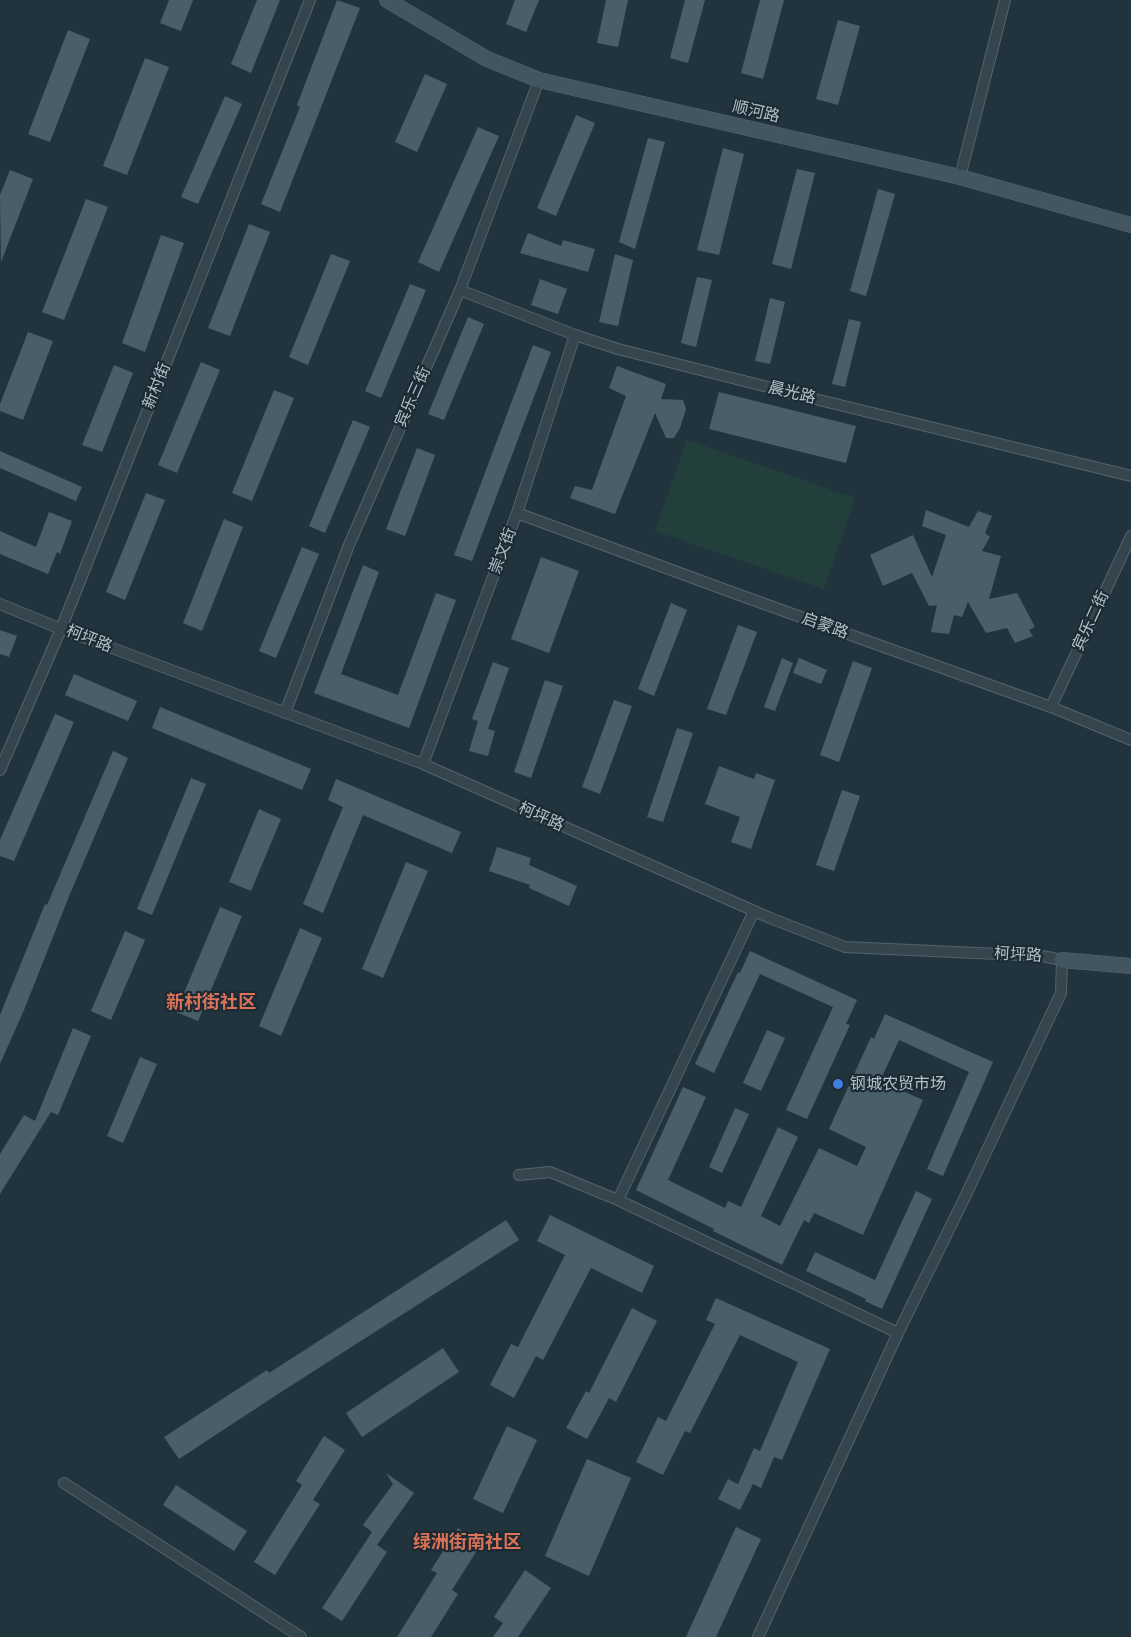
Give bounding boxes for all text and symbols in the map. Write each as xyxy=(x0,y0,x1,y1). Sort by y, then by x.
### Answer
street label: 顺河路 xyxy=(730,97,782,127)
street label: 新村街 xyxy=(139,360,175,412)
street label: 宾乐三街 xyxy=(391,364,435,430)
street label: 晨光路 xyxy=(766,378,818,408)
street label: 崇文街 xyxy=(485,525,521,577)
street label: 宾乐二街 xyxy=(1069,588,1113,654)
street label: 启蒙路 xyxy=(799,609,851,643)
street label: 柯坪路 xyxy=(63,621,115,657)
street label: 柯坪路 xyxy=(515,798,567,836)
street label: 柯坪路 xyxy=(994,944,1042,966)
district label: 新村街社区 xyxy=(166,992,256,1014)
place label: 钢城农贸市场 xyxy=(850,1074,946,1094)
marker: 钢城农贸市场 xyxy=(831,1077,845,1091)
district label: 绿洲街南社区 xyxy=(413,1532,521,1554)

